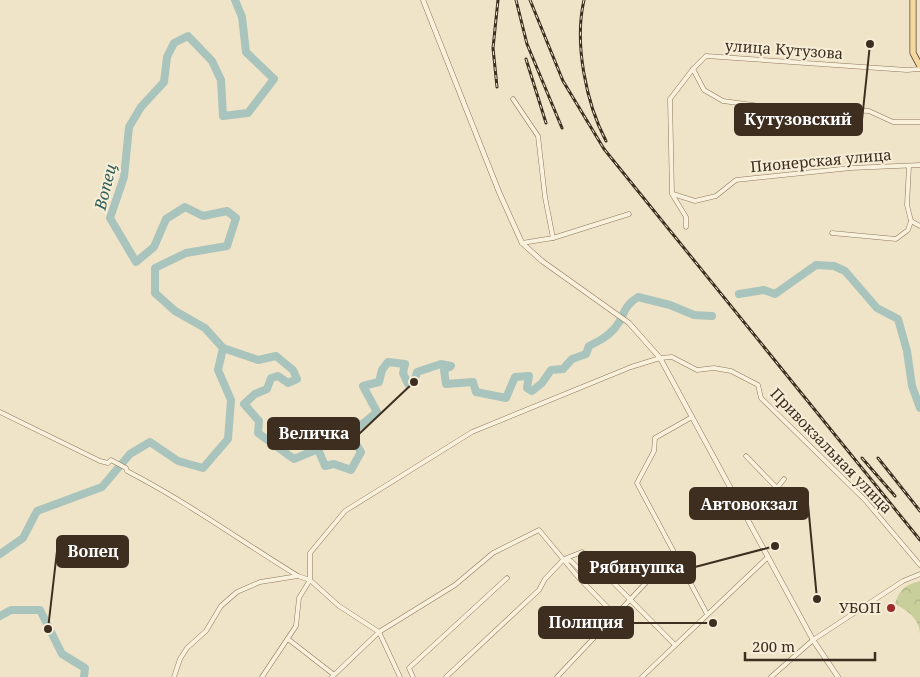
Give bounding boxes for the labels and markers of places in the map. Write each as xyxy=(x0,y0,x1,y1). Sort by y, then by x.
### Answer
callout: Кутузовский xyxy=(735,104,862,135)
callout: Величка xyxy=(268,418,359,449)
callout: Автовокзал xyxy=(690,488,808,519)
callout: Вопец xyxy=(57,536,128,567)
callout: Рябинушка xyxy=(579,552,695,583)
place label: УБОП xyxy=(839,597,881,617)
marker: УБОП xyxy=(885,602,897,614)
callout: Полиция xyxy=(539,607,633,638)

